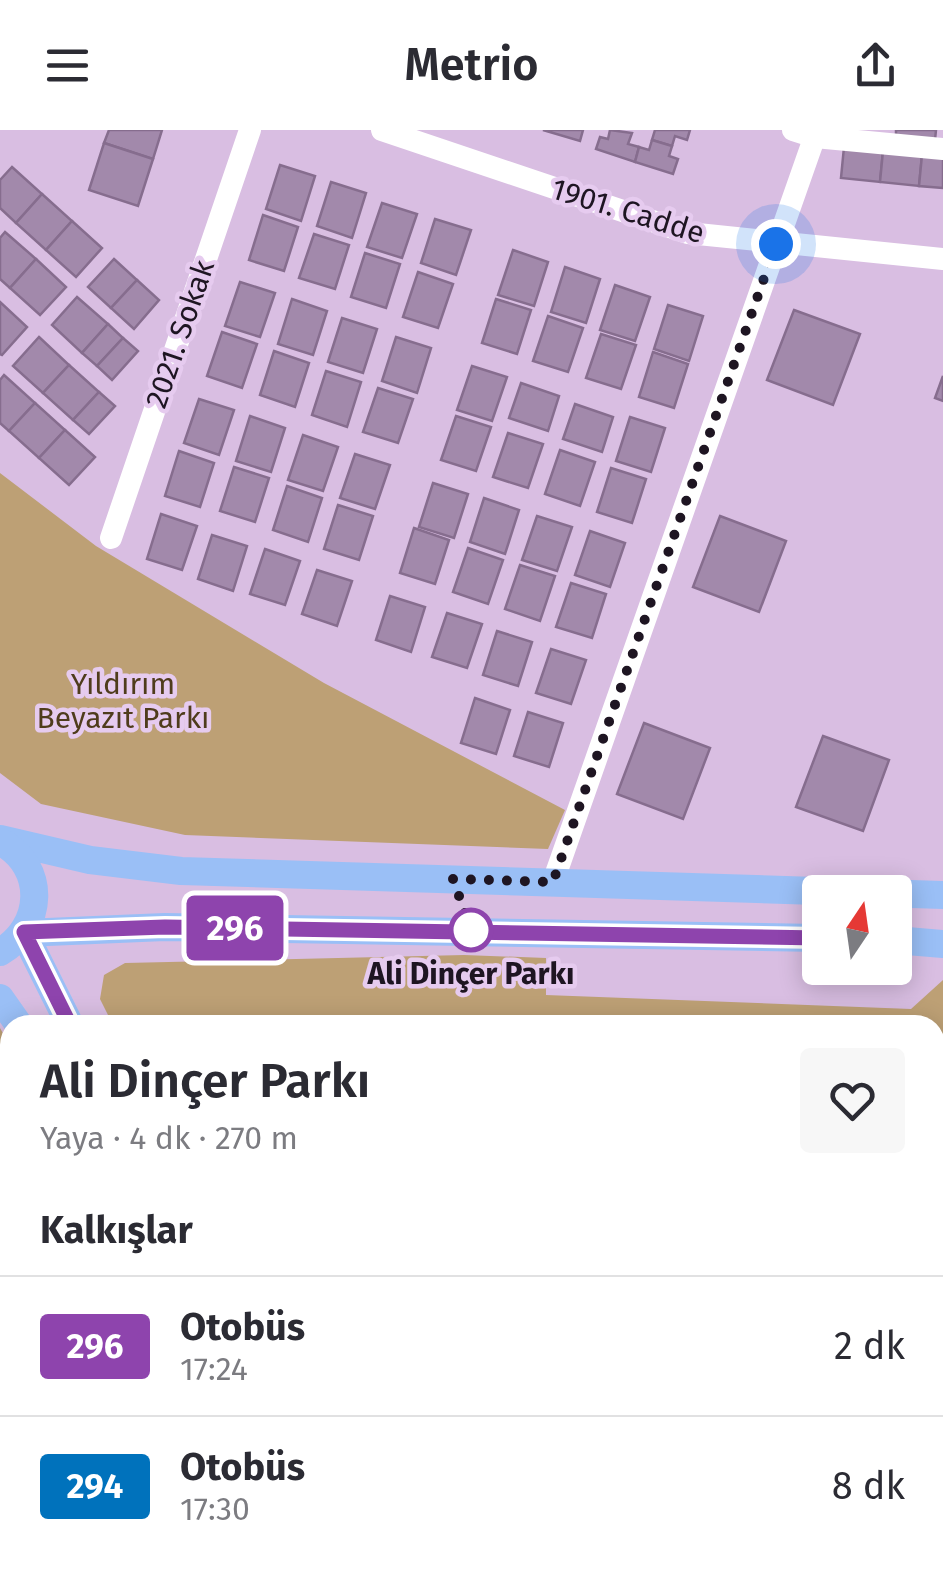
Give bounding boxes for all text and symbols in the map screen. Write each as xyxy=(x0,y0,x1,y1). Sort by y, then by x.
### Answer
icon: menu xyxy=(40,38,95,93)
text: Metrio xyxy=(404,38,539,92)
icon: share xyxy=(848,38,903,93)
street label: 1901. Cadde xyxy=(547,171,709,251)
your location xyxy=(751,219,801,269)
street label: 2021. Sokak xyxy=(138,255,222,413)
park label: Yıldırım Beyazıt Parkı xyxy=(37,666,209,736)
north arrow xyxy=(802,875,912,985)
map controls xyxy=(802,875,912,985)
line badge: 296 xyxy=(178,896,292,960)
text: 296 xyxy=(206,907,264,949)
marker: Ali Dinçer Parkı xyxy=(450,909,492,951)
place label: Ali Dinçer Parkı xyxy=(367,956,574,993)
button: heart xyxy=(800,1048,905,1153)
text: Ali Dinçer Parkı xyxy=(40,1052,370,1110)
text: Yaya · 4 dk · 270 m xyxy=(40,1119,298,1157)
text: Kalkışlar xyxy=(40,1207,193,1253)
text: Otobüs xyxy=(180,1304,305,1350)
text: 2 dk xyxy=(834,1323,905,1369)
text: 296 xyxy=(66,1325,124,1367)
text: 17:24 xyxy=(180,1350,248,1388)
text: Otobüs xyxy=(180,1444,305,1490)
text: 8 dk xyxy=(832,1463,905,1509)
text: 294 xyxy=(67,1465,123,1507)
text: 17:30 xyxy=(180,1490,250,1528)

